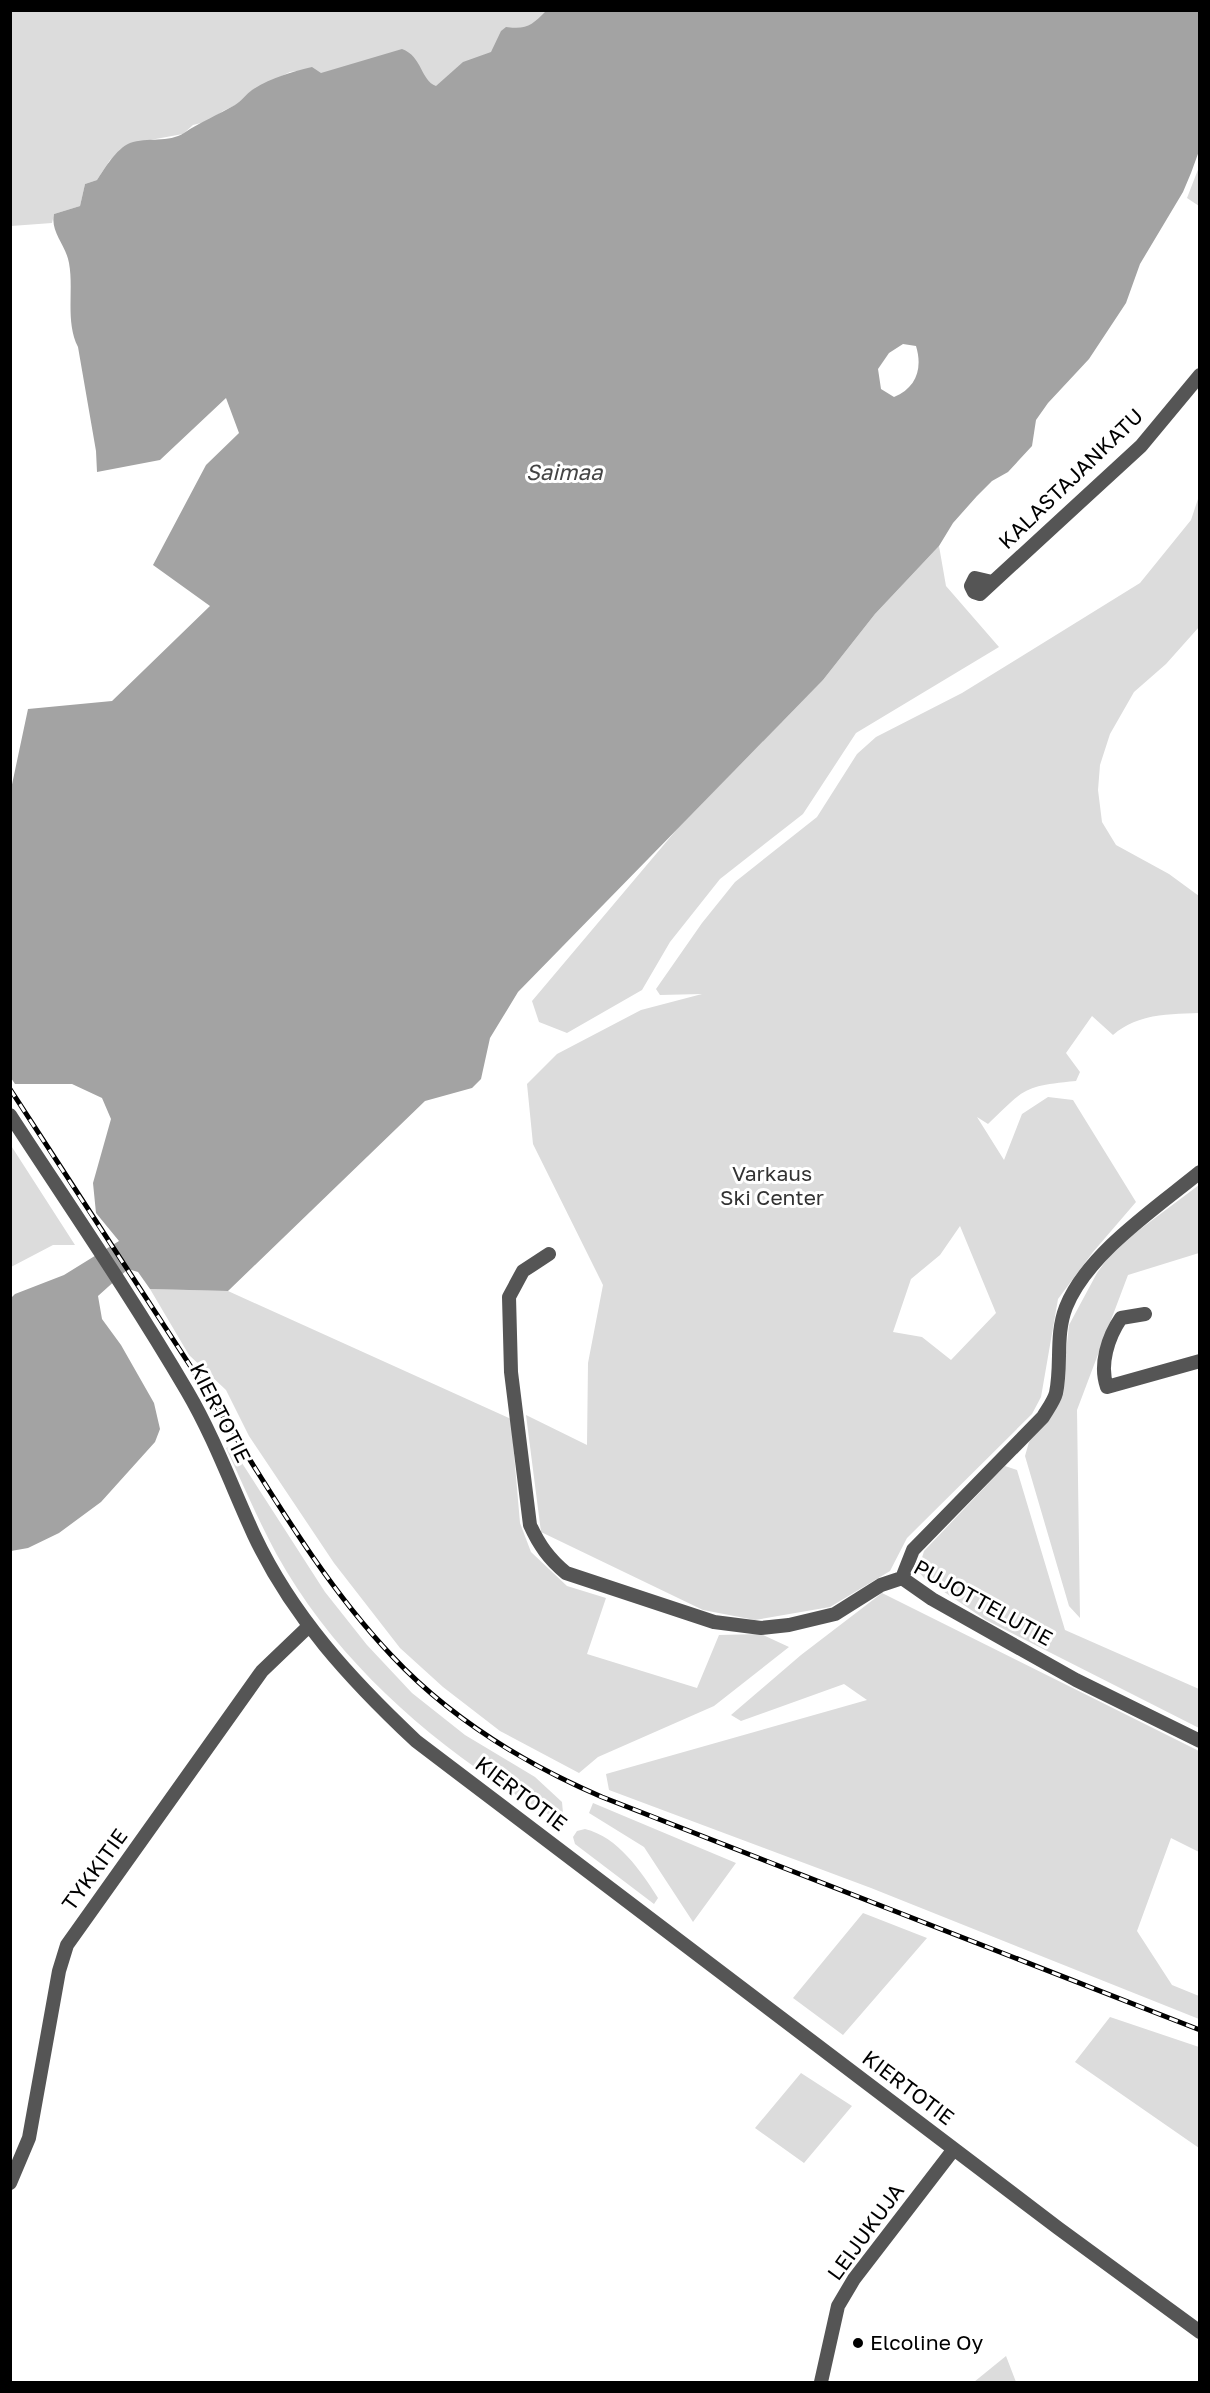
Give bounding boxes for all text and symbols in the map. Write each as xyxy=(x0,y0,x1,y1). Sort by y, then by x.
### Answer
street label: KALASTAJANKATU xyxy=(993,403,1148,554)
water label: Saimaa xyxy=(526,458,604,485)
park label: Varkaus Ski Center xyxy=(720,1160,824,1210)
street label: KIERTOTIE xyxy=(185,1358,257,1467)
street label: PUJOTTELUTIE xyxy=(910,1553,1057,1651)
street label: KIERTOTIE xyxy=(471,1750,573,1836)
street label: TYKKITIE xyxy=(56,1823,133,1916)
street label: KIERTOTIE xyxy=(858,2044,960,2130)
street label: LEIJUKUJA xyxy=(821,2178,909,2285)
place label: Elcoline Oy xyxy=(870,2329,984,2355)
marker: Elcoline Oy xyxy=(851,2336,865,2350)

